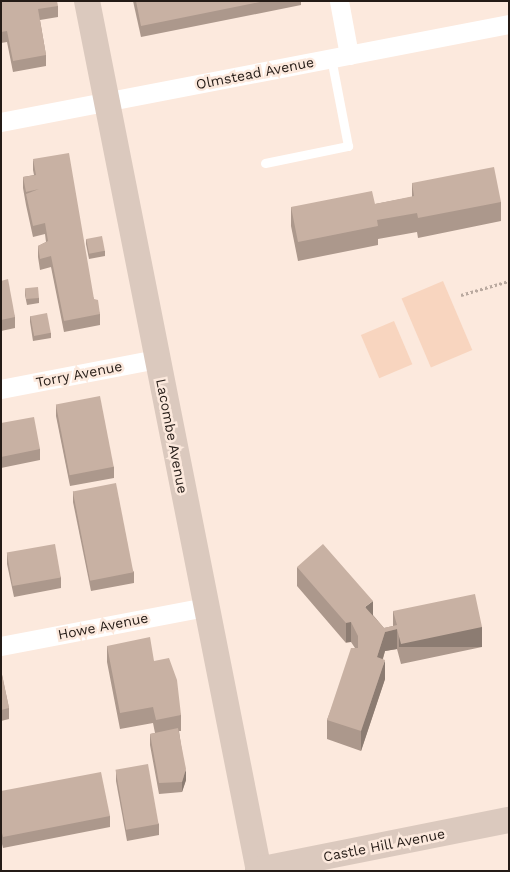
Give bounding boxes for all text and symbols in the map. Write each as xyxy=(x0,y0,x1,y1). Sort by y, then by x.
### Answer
street label: Olmstead Avenue xyxy=(194,53,316,93)
street label: Torry Avenue xyxy=(34,357,124,391)
street label: Lacombe Avenue xyxy=(153,377,191,495)
street label: Howe Avenue xyxy=(56,609,150,643)
street label: Castle Hill Avenue xyxy=(321,825,447,865)

